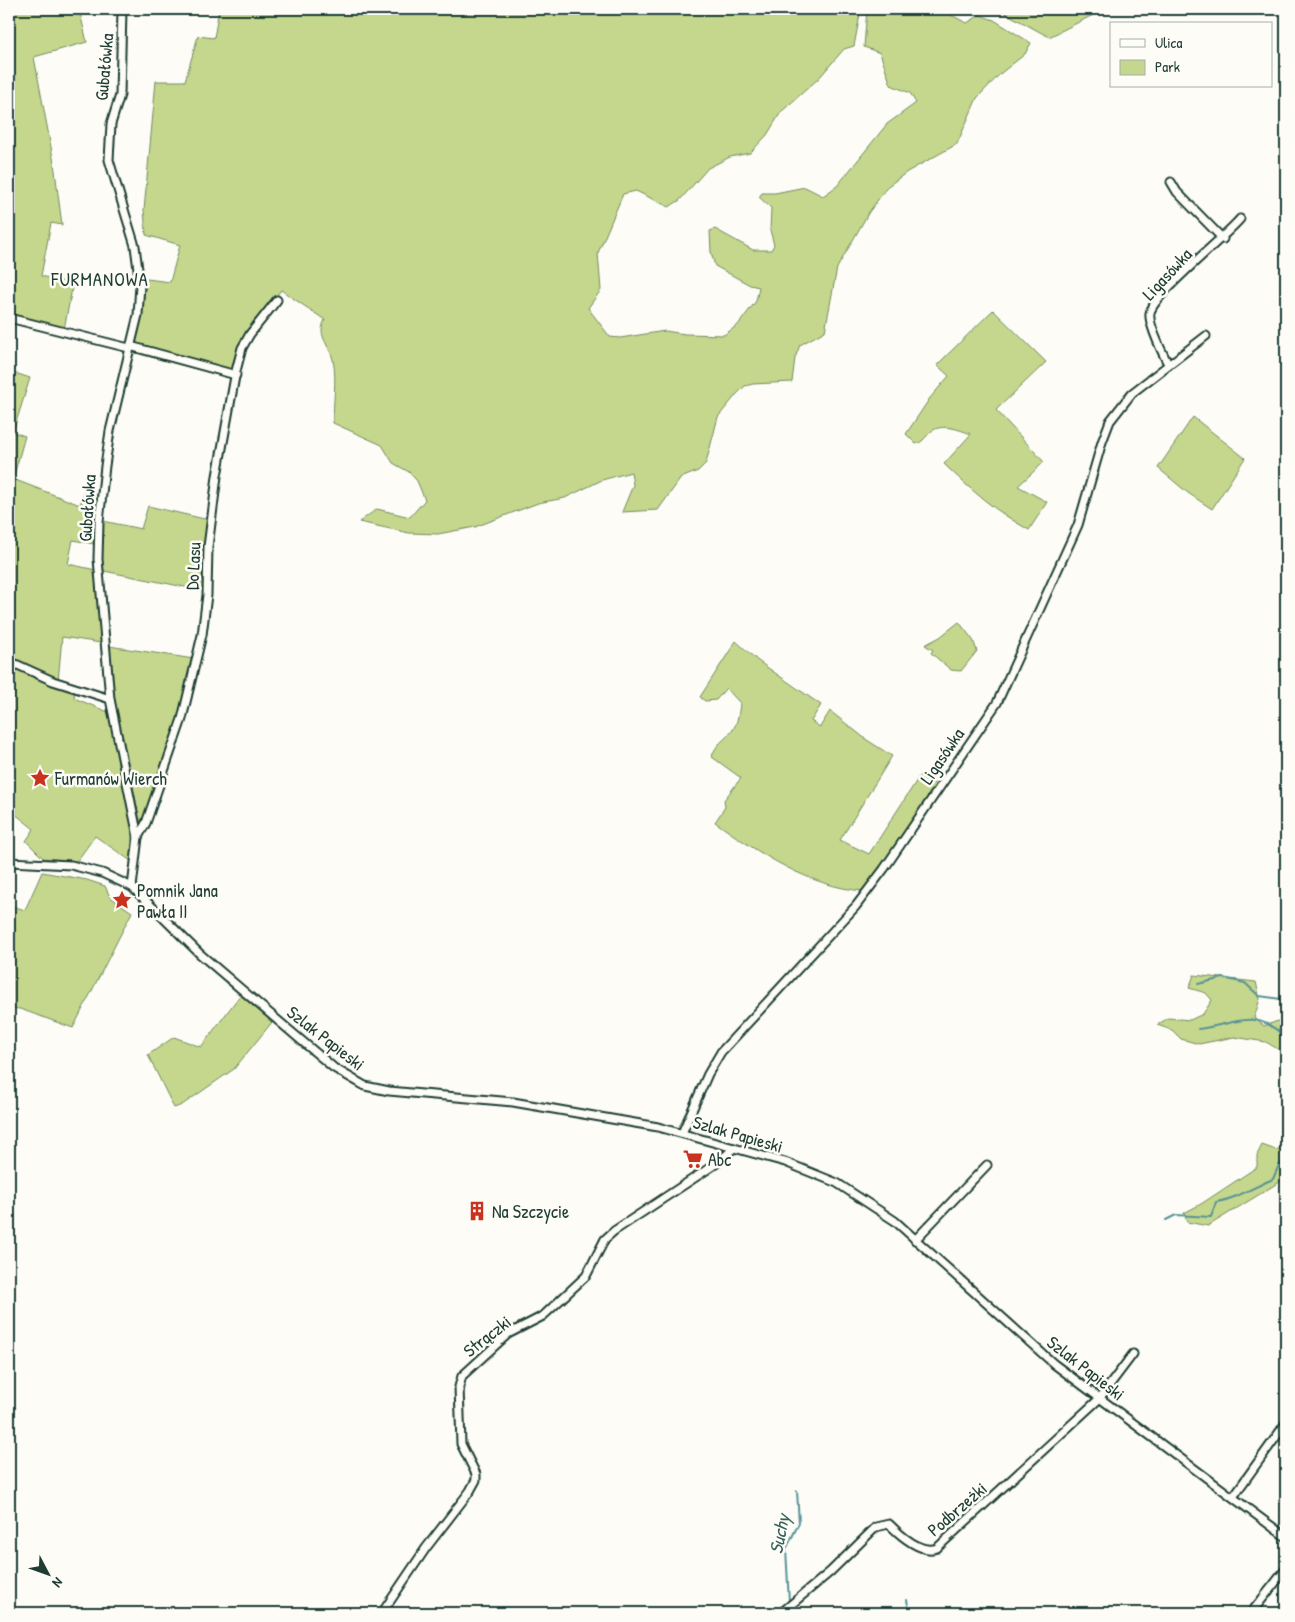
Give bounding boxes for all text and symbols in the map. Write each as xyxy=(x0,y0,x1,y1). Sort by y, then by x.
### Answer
legend xyxy=(1110,22,1272,88)
street label: Gubałówka xyxy=(89,32,119,102)
text: Ulica xyxy=(1155,32,1182,53)
text: Park xyxy=(1155,56,1180,77)
street label: Ligasówka xyxy=(1136,242,1198,306)
district label: FURMANOWA xyxy=(50,266,149,292)
street label: Gubałówka xyxy=(72,474,102,542)
street label: Do Lasu xyxy=(179,541,207,591)
street label: Ligasówka xyxy=(914,723,970,789)
place label: Furmanów Wierch xyxy=(54,766,167,791)
place icon: Furmanów Wierch xyxy=(29,767,51,789)
place label: Pomnik Jana Pawła II xyxy=(137,878,218,924)
place icon: Pomnik Jana Pawła II xyxy=(111,889,133,911)
street label: Szlak Papieski xyxy=(282,1000,370,1076)
street label: Szlak Papieski xyxy=(690,1109,786,1159)
place label: Abc xyxy=(708,1147,731,1172)
supermarket icon: Abc xyxy=(682,1148,704,1170)
place label: Na Szczycie xyxy=(492,1199,569,1224)
building icon: Na Szczycie xyxy=(466,1200,488,1222)
street label: Strączki xyxy=(458,1309,516,1363)
street label: Szlak Papieski xyxy=(1042,1330,1130,1406)
street label: Podbrzeżki xyxy=(922,1476,992,1542)
water label: Suchy xyxy=(762,1510,796,1556)
north arrow xyxy=(22,1550,72,1600)
text: N xyxy=(48,1574,68,1592)

